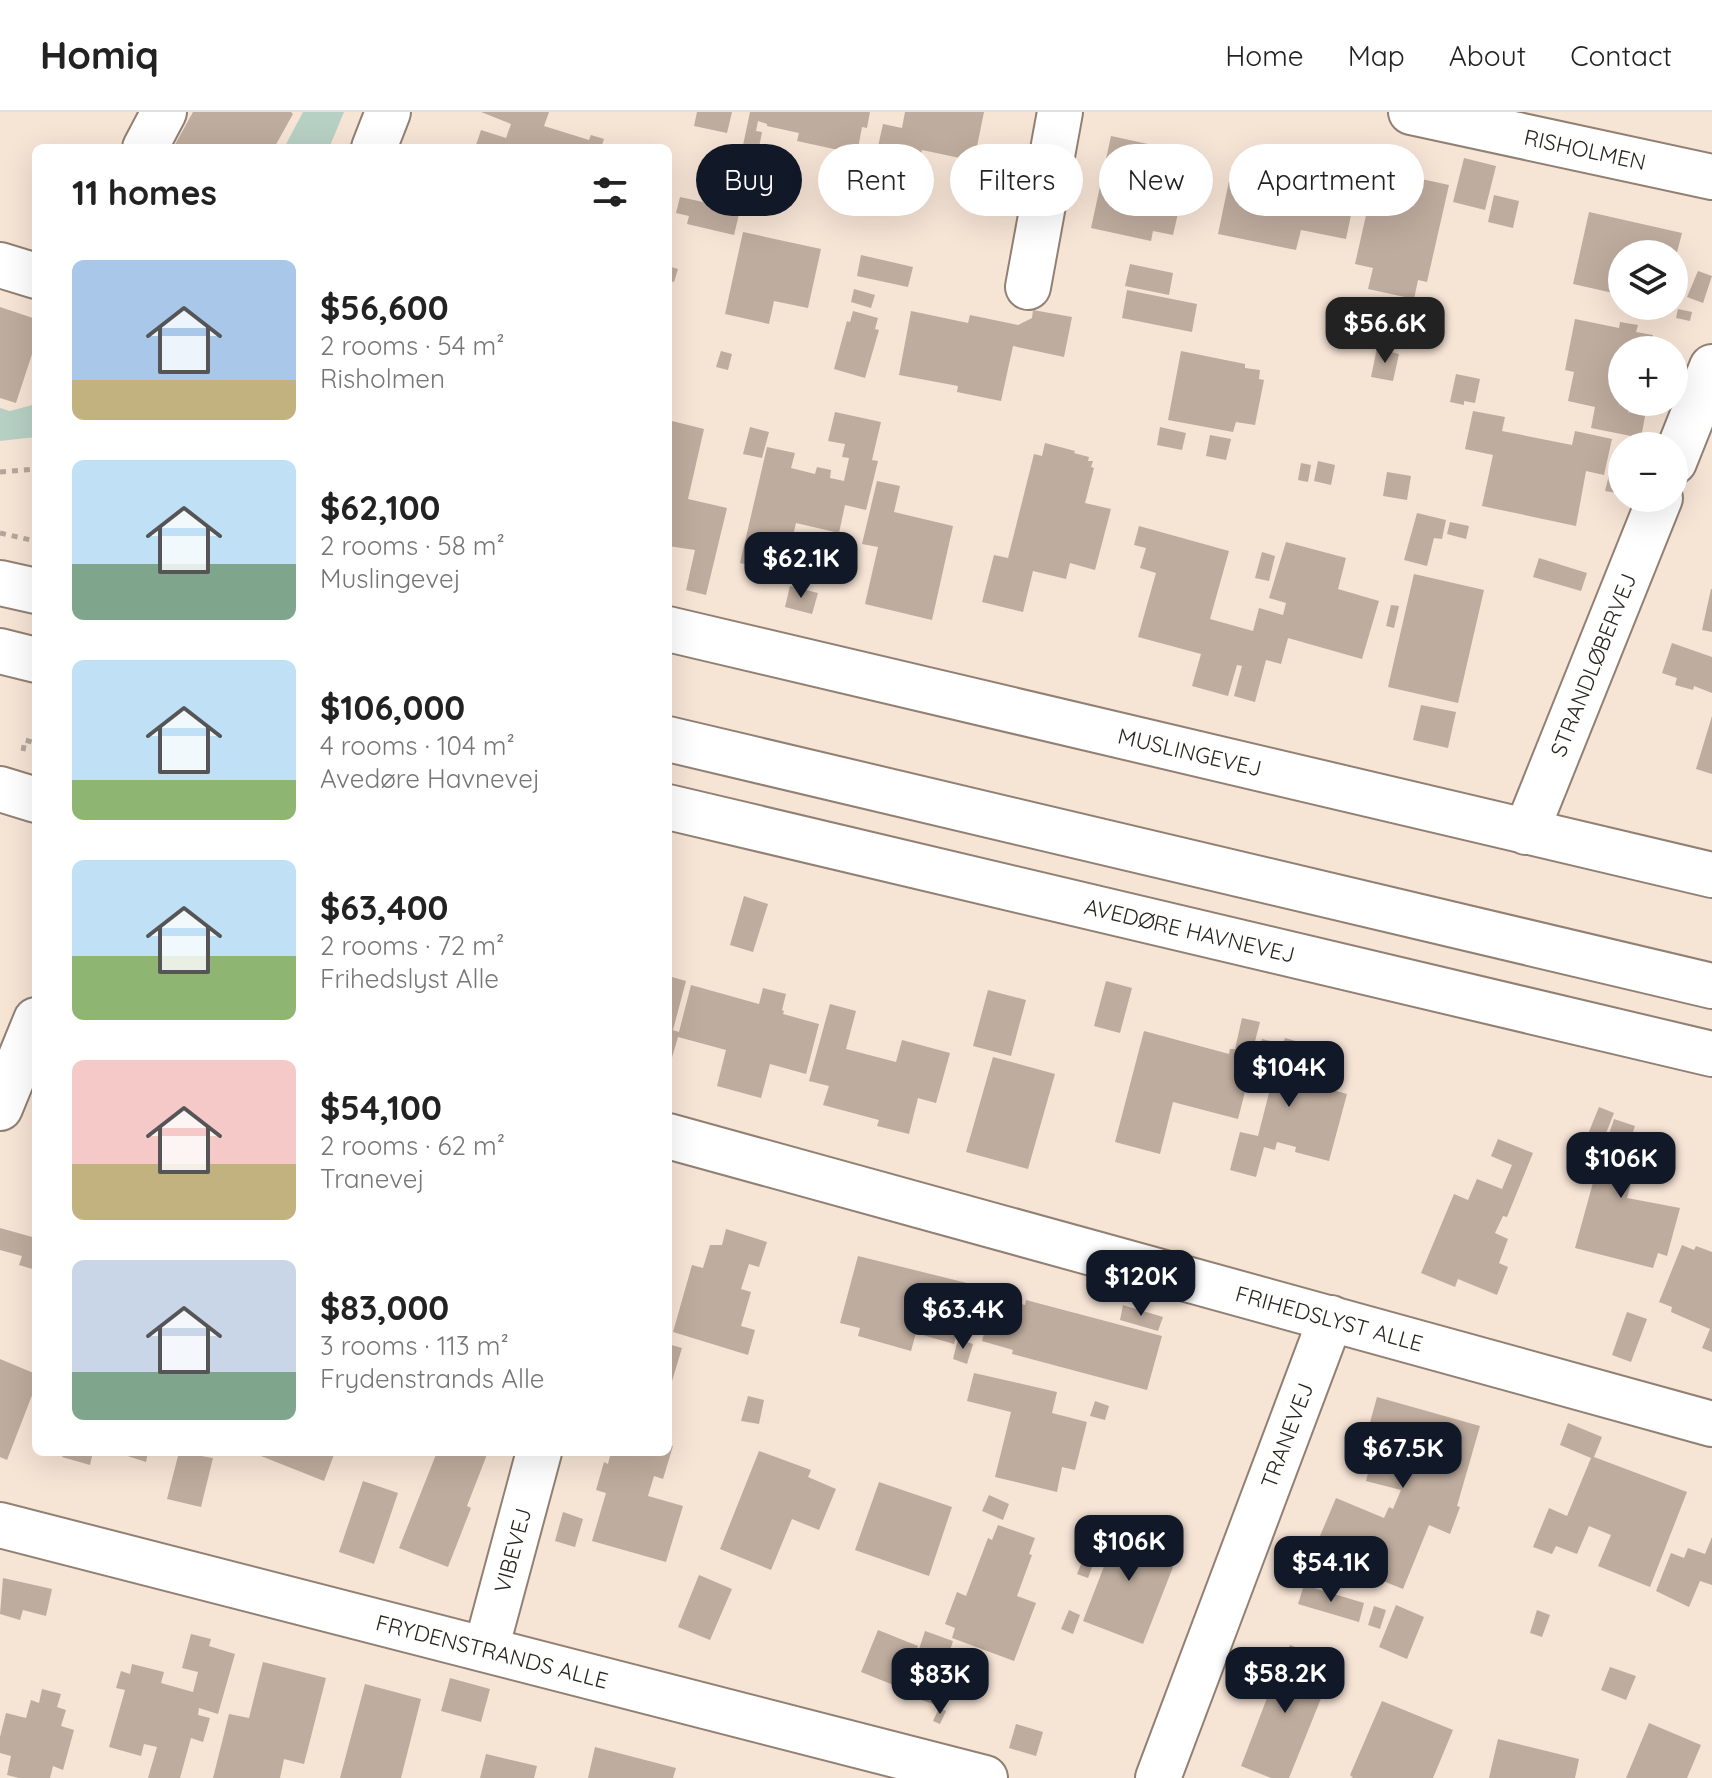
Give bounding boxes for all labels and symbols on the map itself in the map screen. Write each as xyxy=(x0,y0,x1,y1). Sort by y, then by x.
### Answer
street label: RISHOLMEN xyxy=(1522,123,1648,176)
pin: $56.6K xyxy=(1320,297,1450,365)
pin: $62.1K xyxy=(736,532,866,600)
street label: STRANDLØBERVEJ xyxy=(1544,569,1642,761)
street label: MUSLINGEVEJ xyxy=(1115,721,1264,782)
street label: AVEDØRE HAVNEVEJ xyxy=(1082,892,1298,969)
pin: $104K xyxy=(1233,1041,1345,1109)
pin: $106K xyxy=(1565,1132,1677,1200)
pin: $120K xyxy=(1085,1250,1197,1318)
street label: FRIHEDSLYST ALLE xyxy=(1232,1279,1426,1358)
pin: $63.4K xyxy=(898,1283,1028,1351)
street label: TRANEVEJ xyxy=(1254,1379,1319,1492)
pin: $67.5K xyxy=(1338,1422,1468,1490)
street label: VIBEVEJ xyxy=(488,1505,537,1596)
pin: $106K xyxy=(1073,1515,1185,1583)
pin: $54.1K xyxy=(1266,1536,1396,1604)
street label: FRYDENSTRANDS ALLE xyxy=(373,1608,611,1695)
pin: $58.2K xyxy=(1220,1647,1350,1715)
pin: $83K xyxy=(893,1648,987,1716)

